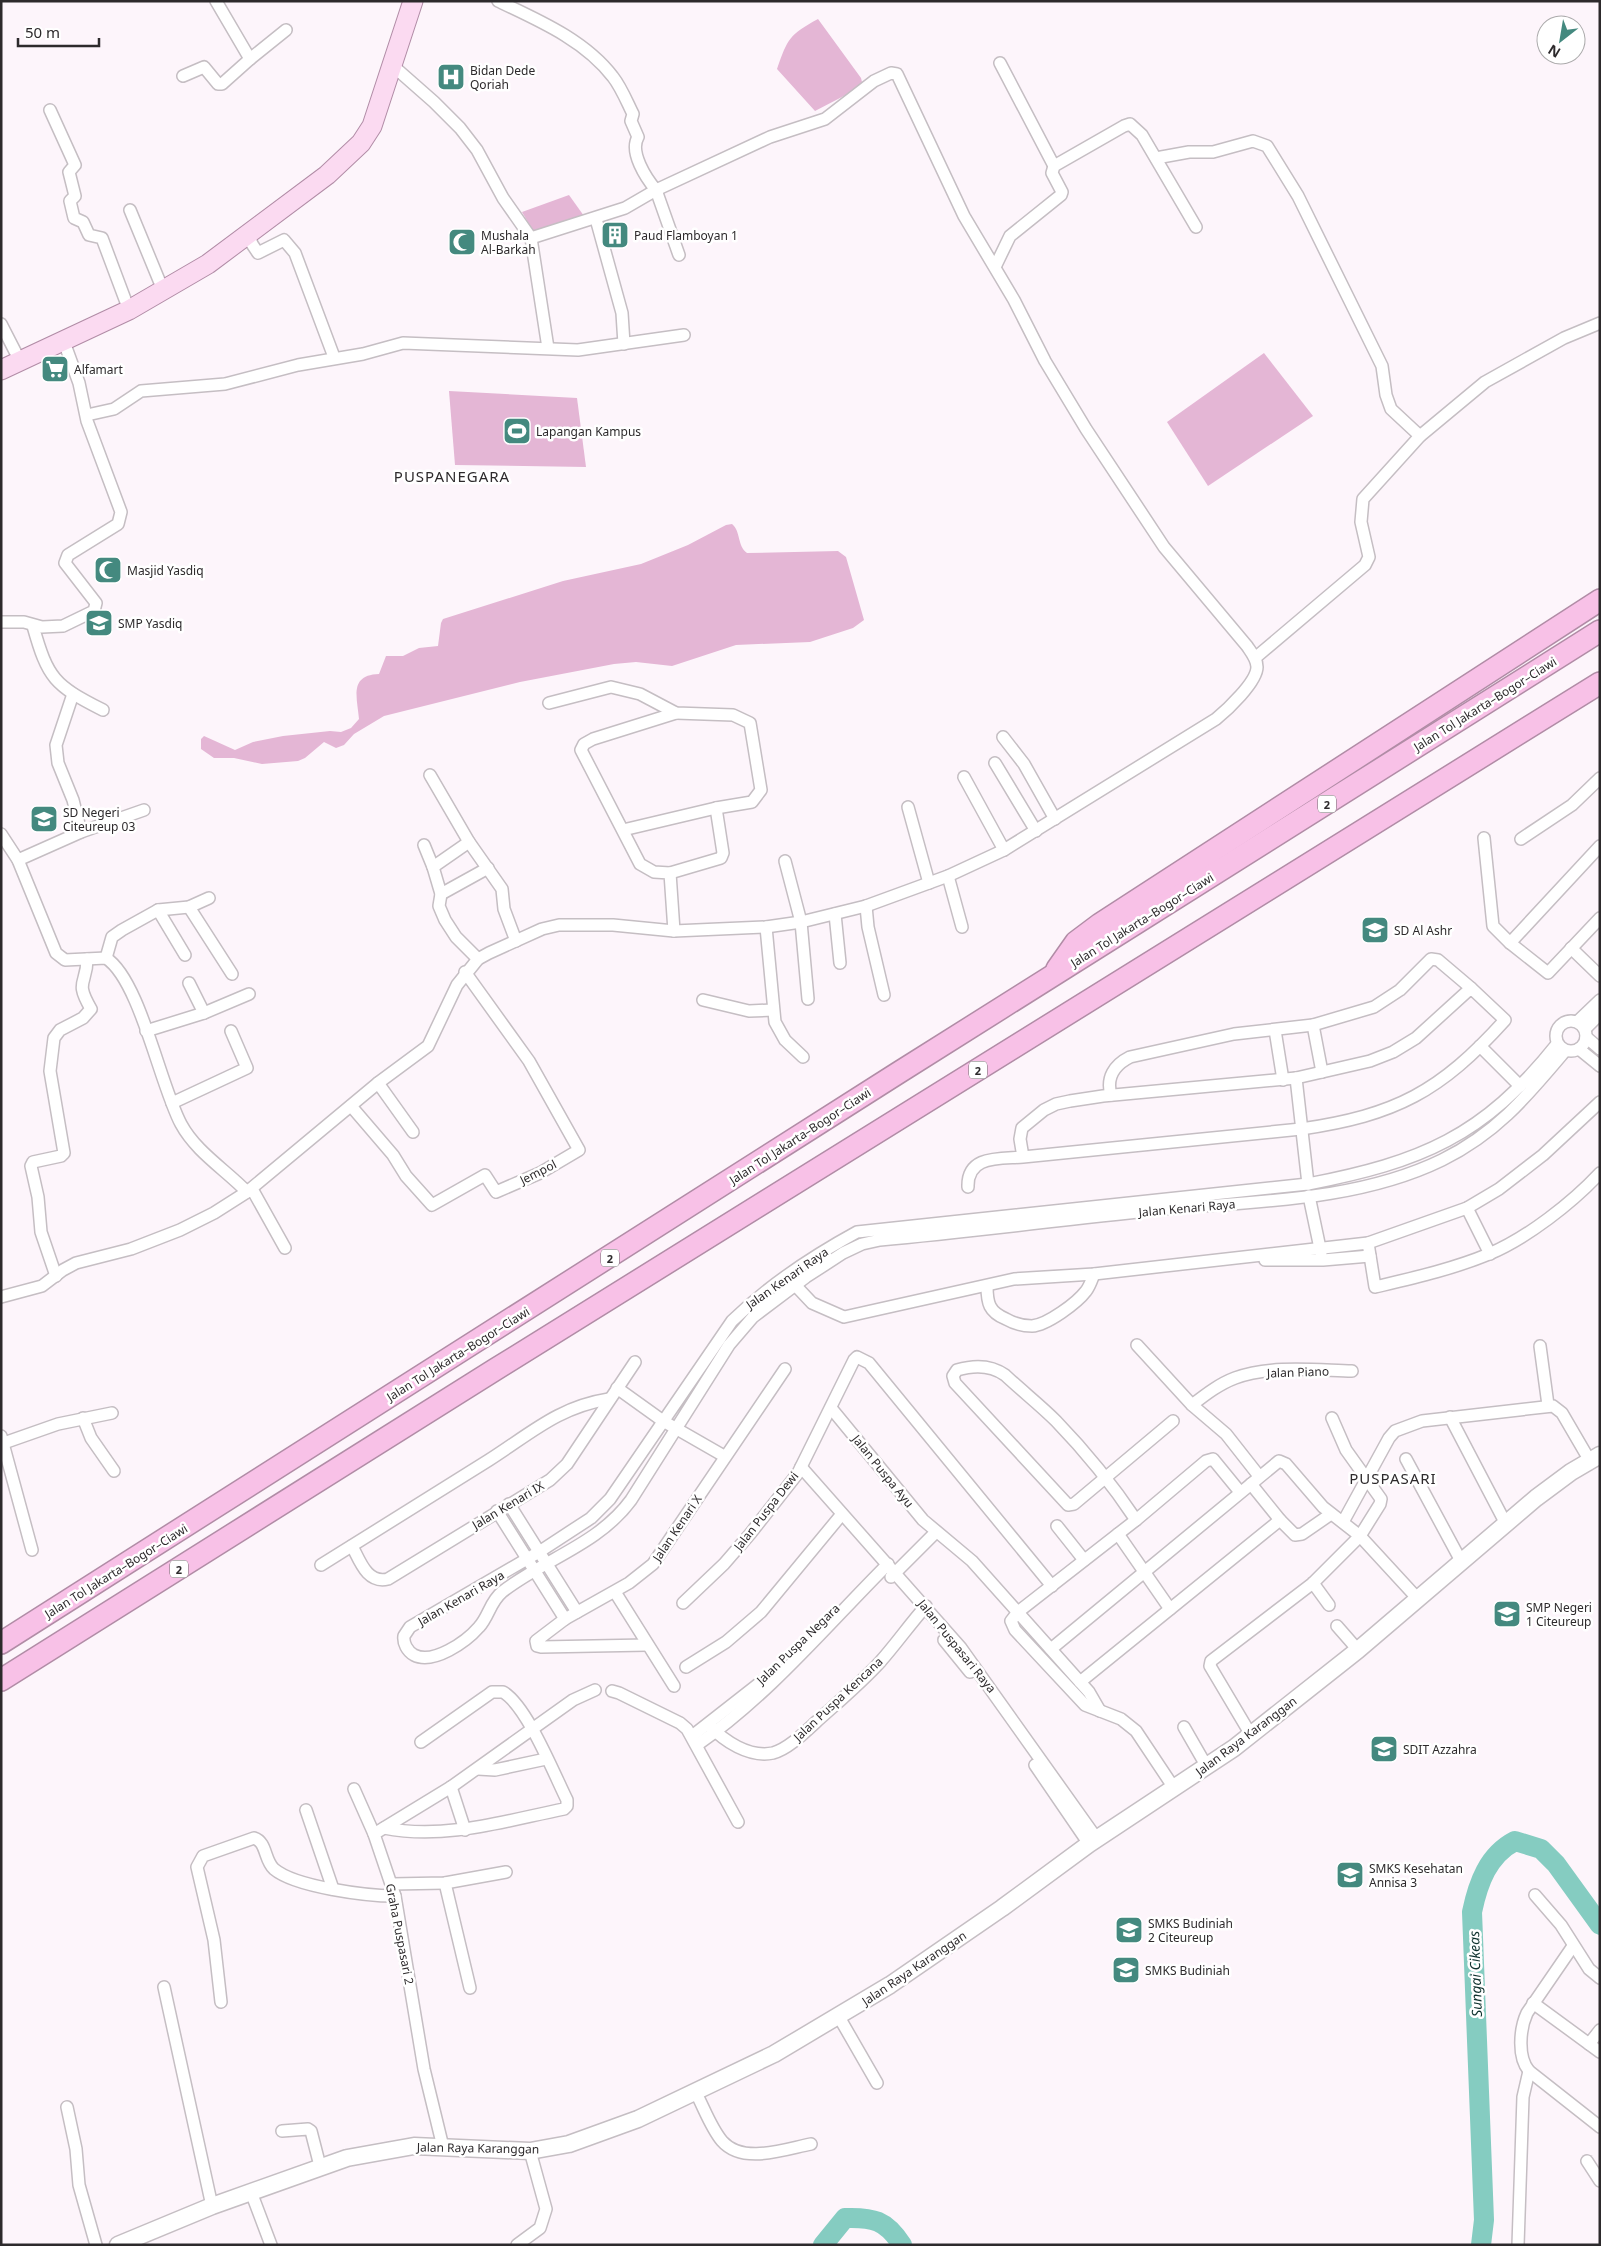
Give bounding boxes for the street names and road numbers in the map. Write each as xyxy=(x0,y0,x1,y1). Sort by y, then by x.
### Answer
street label: Jalan Tol Jakarta–Bogor–Ciawi xyxy=(1409,653,1560,756)
road number: 2 xyxy=(1318,796,1336,812)
street label: Jalan Tol Jakarta–Bogor–Ciawi xyxy=(1066,869,1217,972)
road number: 2 xyxy=(969,1062,987,1078)
street label: Jalan Tol Jakarta–Bogor–Ciawi xyxy=(725,1084,874,1189)
street label: Jempol xyxy=(516,1156,559,1189)
street label: Jalan Kenari Raya xyxy=(1137,1195,1236,1221)
street label: Jalan Kenari Raya xyxy=(742,1243,832,1313)
road number: 2 xyxy=(601,1250,619,1266)
street label: Jalan Tol Jakarta–Bogor–Ciawi xyxy=(382,1303,533,1406)
street label: Jalan Piano xyxy=(1266,1362,1329,1382)
street label: Jalan Puspa Ayu xyxy=(848,1430,918,1511)
street label: Jalan Puspa Dewi xyxy=(729,1468,802,1555)
street label: Jalan Kenari IX xyxy=(468,1477,547,1534)
street label: Jalan Kenari X xyxy=(648,1491,706,1565)
street label: Jalan Tol Jakarta–Bogor–Ciawi xyxy=(40,1520,191,1623)
road number: 2 xyxy=(170,1560,188,1578)
street label: Jalan Kenari Raya xyxy=(414,1566,507,1630)
street label: Jalan Puspasari Raya xyxy=(913,1595,1000,1696)
street label: Jalan Puspa Negara xyxy=(752,1600,843,1689)
street label: Jalan Puspa Kencana xyxy=(789,1653,886,1746)
street label: Jalan Raya Karanggan xyxy=(1191,1692,1300,1780)
street label: Graha Puspasari 2 xyxy=(382,1882,418,1986)
street label: Jalan Raya Karanggan xyxy=(858,1927,970,2010)
street label: Jalan Raya Karanggan xyxy=(416,2138,539,2158)

